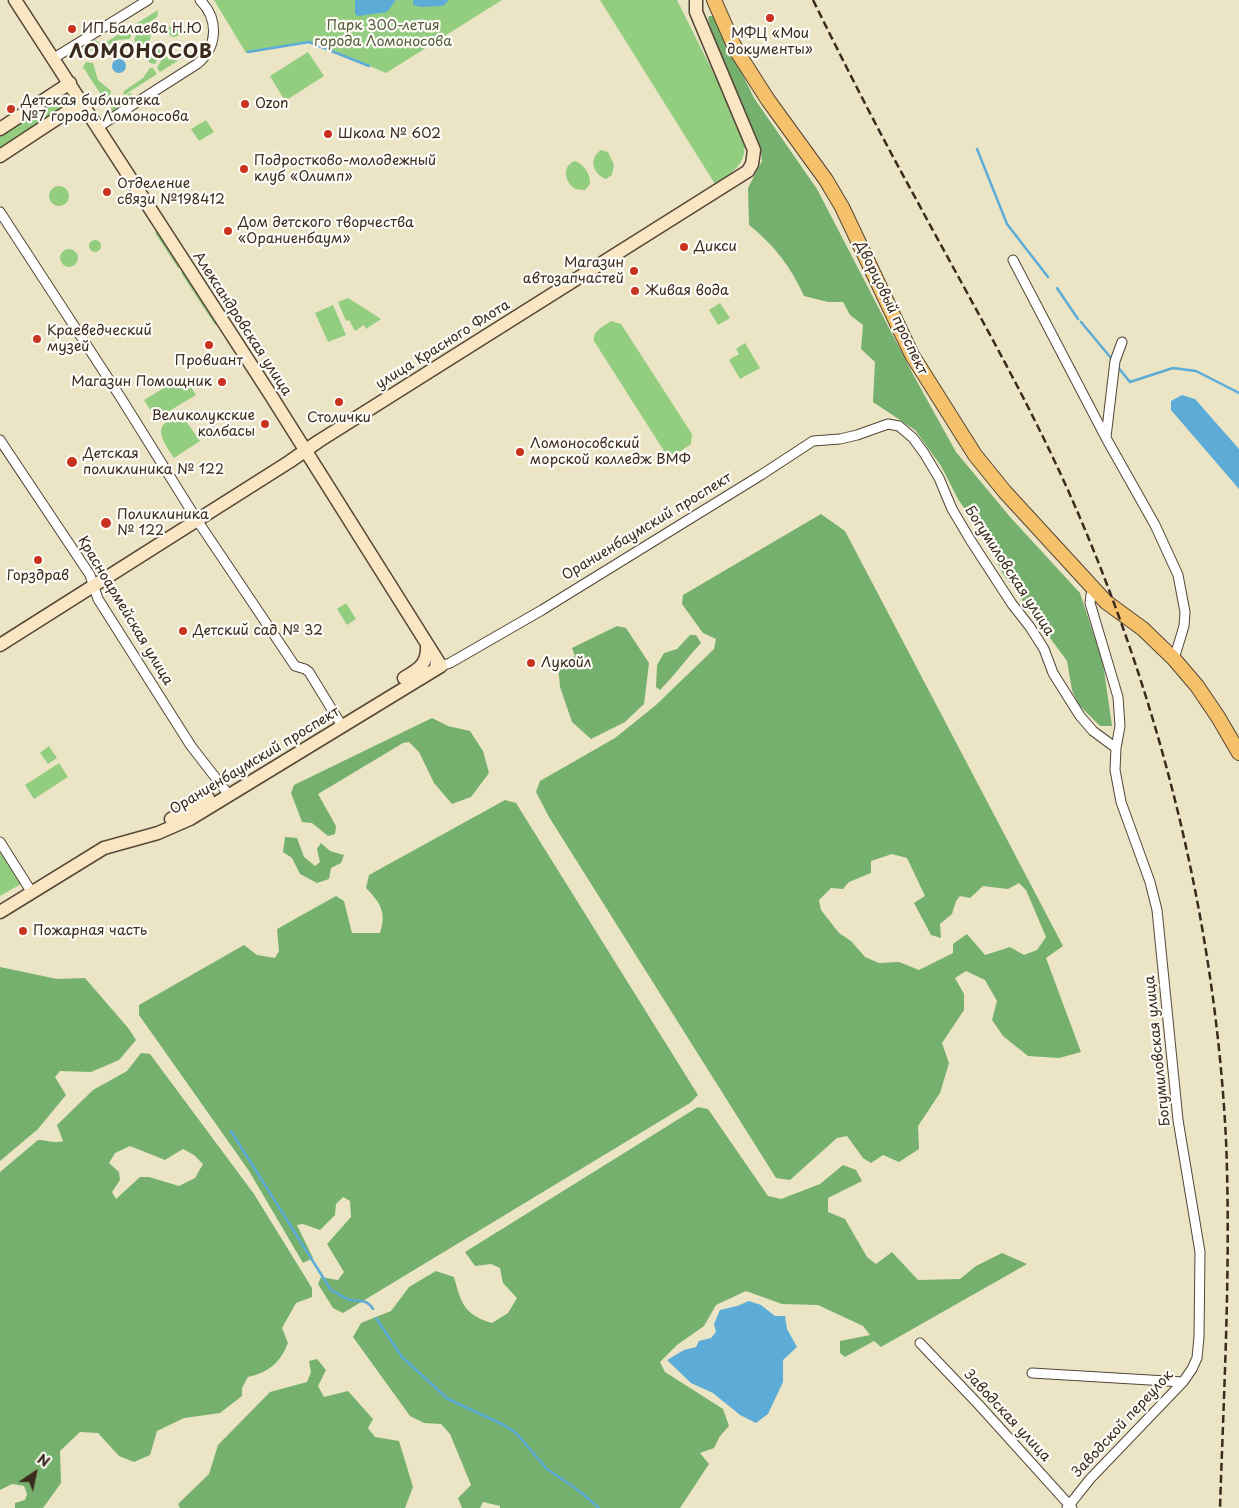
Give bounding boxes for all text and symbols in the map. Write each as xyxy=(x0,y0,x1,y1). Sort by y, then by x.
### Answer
marker: МФЦ «Мои документы» xyxy=(764,12,776,24)
park label: Парк 300-летия города Ломоносова xyxy=(314,18,452,50)
place label: ИП Балаева Н.Ю xyxy=(82,21,202,37)
marker: ИП Балаева Н.Ю xyxy=(66,23,78,35)
place label: МФЦ «Мои документы» xyxy=(727,26,813,58)
district label: ЛОМОНОСОВ xyxy=(68,42,214,64)
place label: Детская библиотека №7 города Ломоносова xyxy=(21,93,189,125)
place label: Ozon xyxy=(255,96,288,112)
marker: Ozon xyxy=(239,98,251,110)
marker: Детская библиотека №7 города Ломоносова xyxy=(5,103,17,115)
place label: Школа № 602 xyxy=(338,126,441,142)
marker: Школа № 602 xyxy=(322,128,334,140)
place label: Подростково-молодежный клуб «Олимп» xyxy=(254,153,436,186)
marker: Подростково-молодежный клуб «Олимп» xyxy=(238,163,250,175)
place label: Отделение связи №198412 xyxy=(117,176,225,208)
marker: Отделение связи №198412 xyxy=(101,186,113,198)
place label: Дом детского творчества «Ораниенбаум» xyxy=(238,215,414,248)
marker: Дом детского творчества «Ораниенбаум» xyxy=(222,225,234,237)
street label: Дворцовый проспект xyxy=(851,238,931,378)
place label: Дикси xyxy=(694,239,737,255)
marker: Дикси xyxy=(678,241,690,253)
street label: Александровская улица xyxy=(189,249,295,399)
place label: Магазин автозапчастей xyxy=(523,255,624,288)
marker: Магазин автозапчастей xyxy=(628,265,640,277)
place label: Живая вода xyxy=(645,283,729,299)
marker: Живая вода xyxy=(629,285,641,297)
street label: улица Красного Флота xyxy=(373,297,513,393)
place label: Краеведческий музей xyxy=(47,323,152,356)
marker: Краеведческий музей xyxy=(31,333,43,345)
marker: Провиант xyxy=(203,339,215,351)
place label: Провиант xyxy=(175,353,243,369)
place label: Магазин Помощник xyxy=(71,374,212,390)
marker: Магазин Помощник xyxy=(216,376,228,388)
marker: Столички xyxy=(333,396,345,408)
place label: Великолукские колбасы xyxy=(152,408,255,441)
place label: Столички xyxy=(307,410,371,426)
marker: Великолукские колбасы xyxy=(259,418,271,430)
place label: Ломоносовский морской колледж ВМФ xyxy=(530,436,691,468)
place label: Детская поликлиника № 122 xyxy=(83,446,224,478)
marker: Ломоносовский морской колледж ВМФ xyxy=(514,446,526,458)
marker: Детская поликлиника № 122 xyxy=(65,455,79,469)
street label: Ораниенбаумский проспект xyxy=(559,470,735,584)
street label: Богумиловская улица xyxy=(961,503,1057,639)
place label: Поликлиника № 122 xyxy=(117,507,209,540)
marker: Поликлиника № 122 xyxy=(99,516,113,530)
street label: Красноармейская улица xyxy=(74,534,176,688)
marker: Горздрав xyxy=(32,554,44,566)
place label: Горздрав xyxy=(7,568,69,584)
place label: Детский сад № 32 xyxy=(193,623,323,639)
marker: Детский сад № 32 xyxy=(177,625,189,637)
place label: Лукойл xyxy=(541,655,591,671)
marker: Лукойл xyxy=(525,657,537,669)
street label: Ораниенбаумский проспект xyxy=(167,704,343,818)
place label: Пожарная часть xyxy=(33,923,147,939)
marker: Пожарная часть xyxy=(17,925,29,937)
street label: Богумиловская улица xyxy=(1142,975,1174,1127)
street label: Заводская улица xyxy=(960,1367,1054,1465)
street label: Заводской переулок xyxy=(1069,1367,1177,1481)
north arrow xyxy=(10,1448,60,1498)
text: N xyxy=(33,1448,54,1472)

